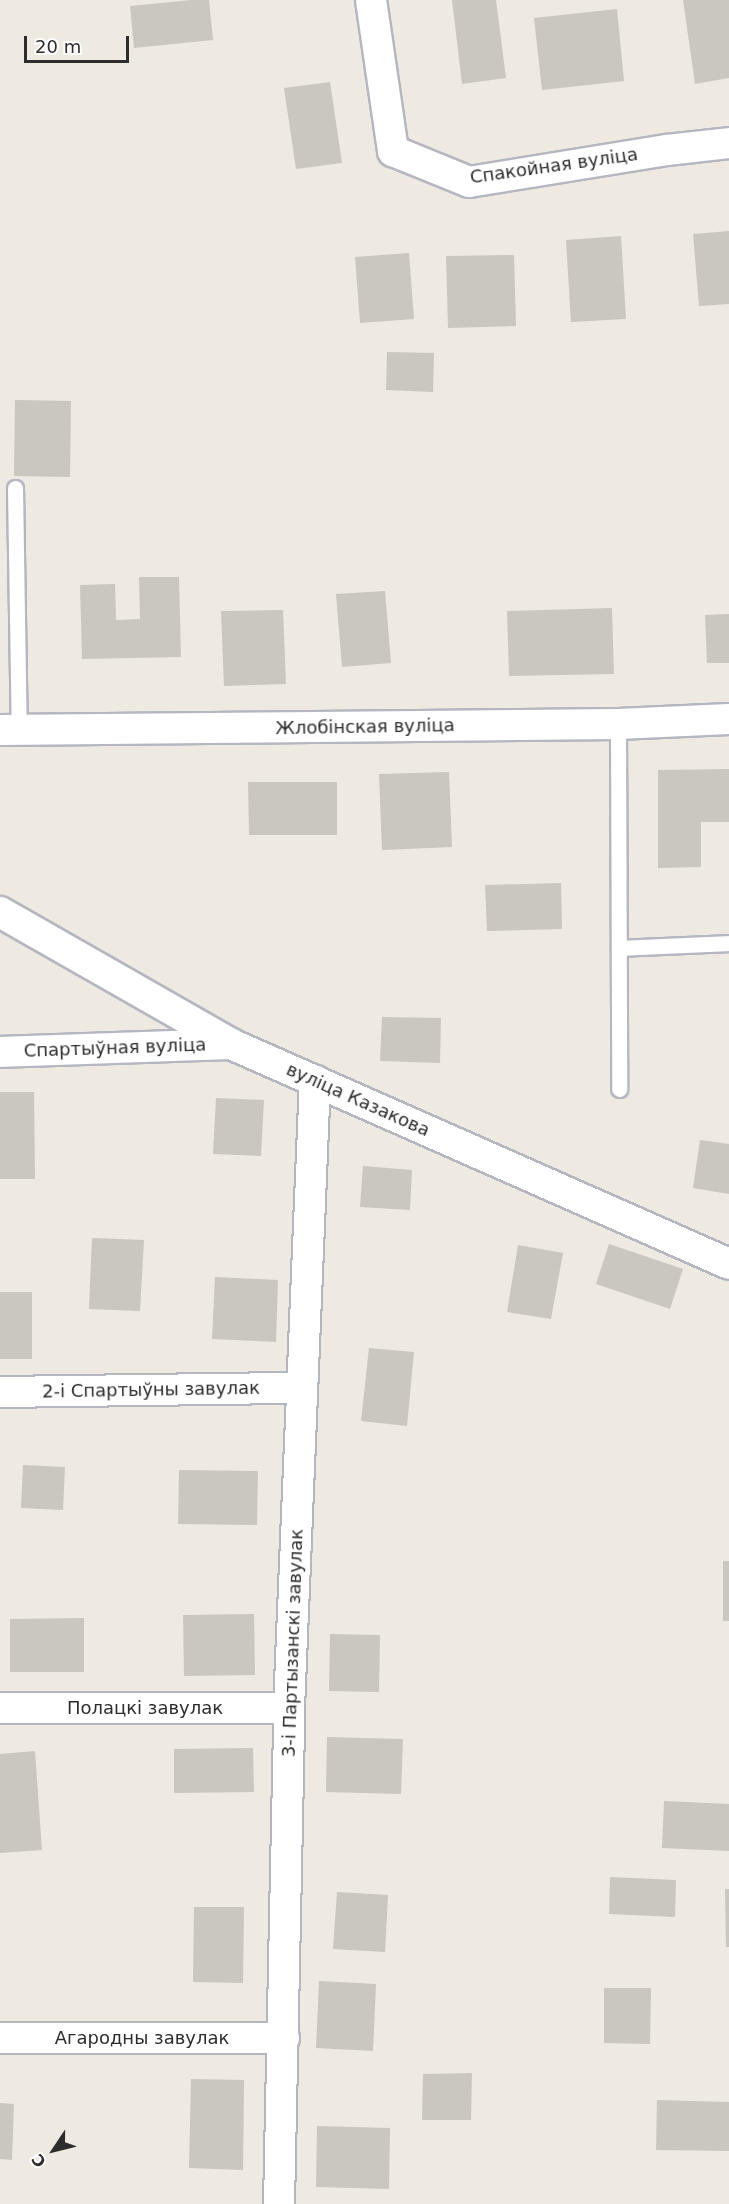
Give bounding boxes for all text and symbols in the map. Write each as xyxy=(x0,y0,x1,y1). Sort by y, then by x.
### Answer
scale bar xyxy=(27,24,132,62)
text: 20 m xyxy=(35,36,81,57)
street label: Спакойная вуліца xyxy=(469,144,639,188)
street label: Жлобінская вуліца xyxy=(275,715,455,739)
street label: Спартыўная вуліца xyxy=(23,1034,207,1062)
street label: вуліца Казакова xyxy=(283,1059,433,1141)
street label: 2-і Спартыўны завулак xyxy=(42,1377,260,1403)
street label: 3-і Партызанскі завулак xyxy=(278,1528,308,1758)
street label: Полацкі завулак xyxy=(67,1697,223,1719)
street label: Агародны завулак xyxy=(55,2027,229,2049)
north arrow xyxy=(24,2120,84,2180)
text: С xyxy=(28,2150,50,2171)

